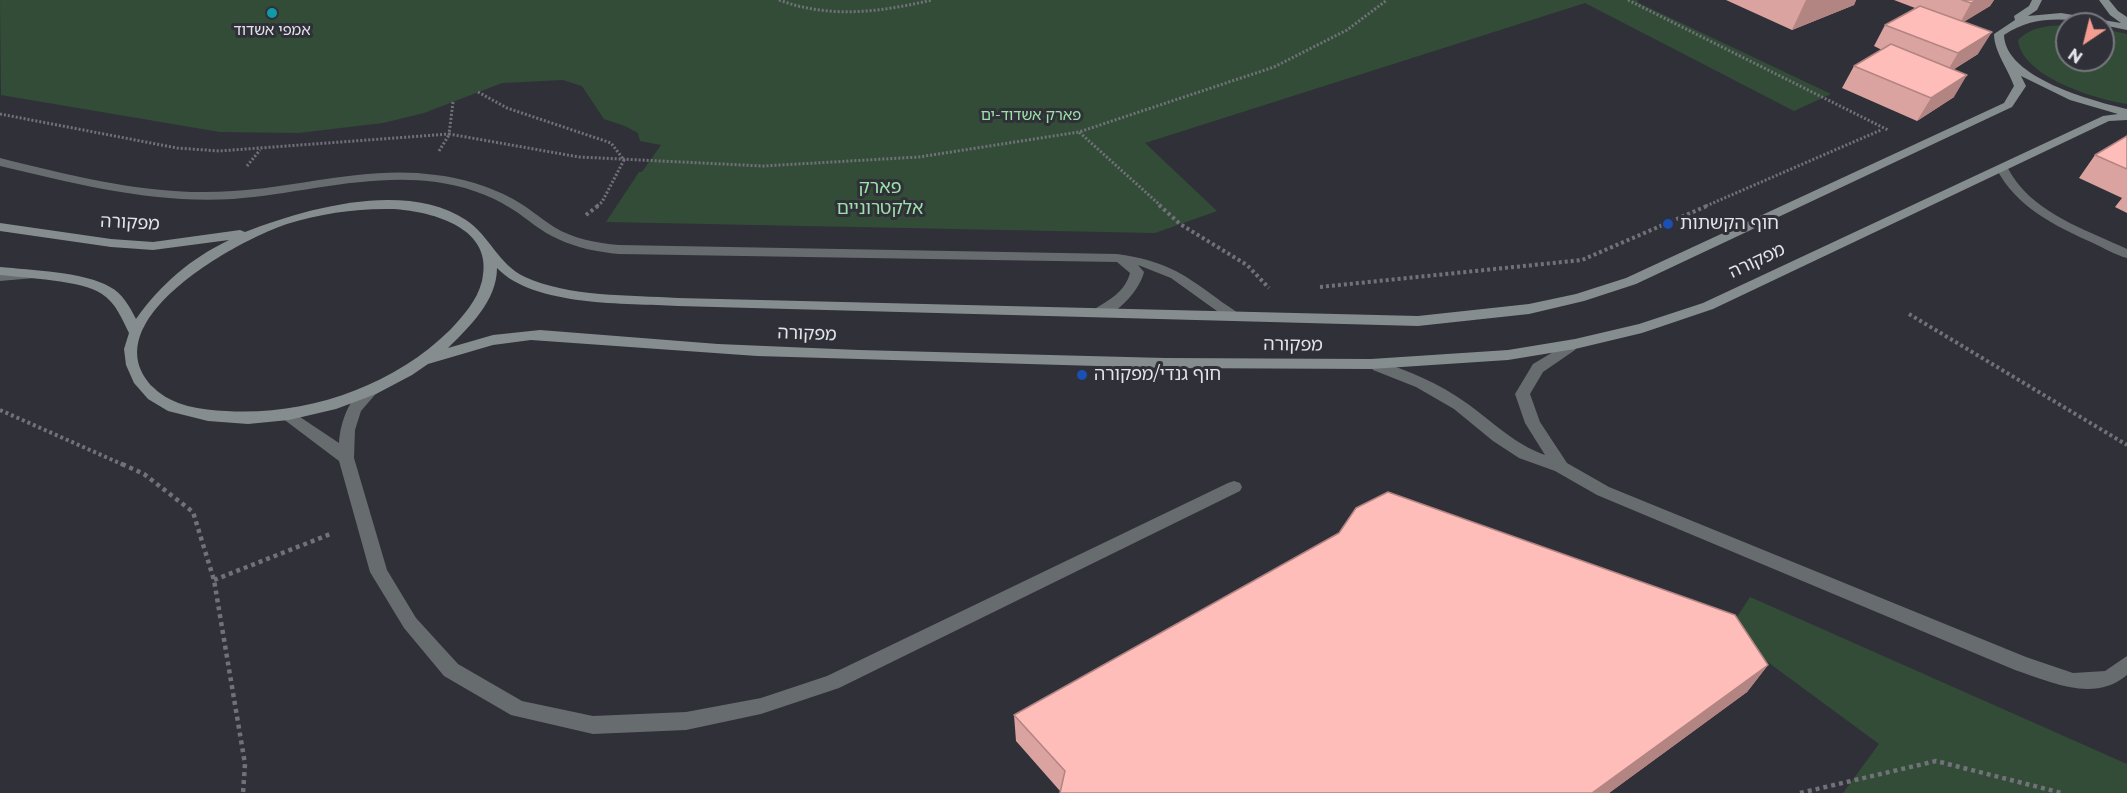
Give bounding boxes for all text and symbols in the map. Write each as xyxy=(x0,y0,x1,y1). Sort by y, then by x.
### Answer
marker: אמפי אשדוד xyxy=(265,6,279,20)
north arrow xyxy=(2055,12,2115,72)
place label: אמפי אשדוד xyxy=(233,22,311,40)
text: N xyxy=(2065,44,2086,67)
park label: פארק אשדוד-ים xyxy=(981,107,1081,125)
park label: פארק אלקטרוניים xyxy=(837,177,923,219)
street label: מפקורה xyxy=(100,211,160,235)
place label: חוף הקשתות xyxy=(1680,213,1779,235)
marker: חוף הקשתות xyxy=(1661,217,1675,231)
street label: מפקורה xyxy=(1726,239,1788,283)
street label: מפקורה xyxy=(777,322,837,346)
street label: מפקורה xyxy=(1263,334,1323,356)
place label: חוף גנדי/מפקורה xyxy=(1094,364,1221,386)
marker: חוף גנדי/מפקורה xyxy=(1075,368,1089,382)

